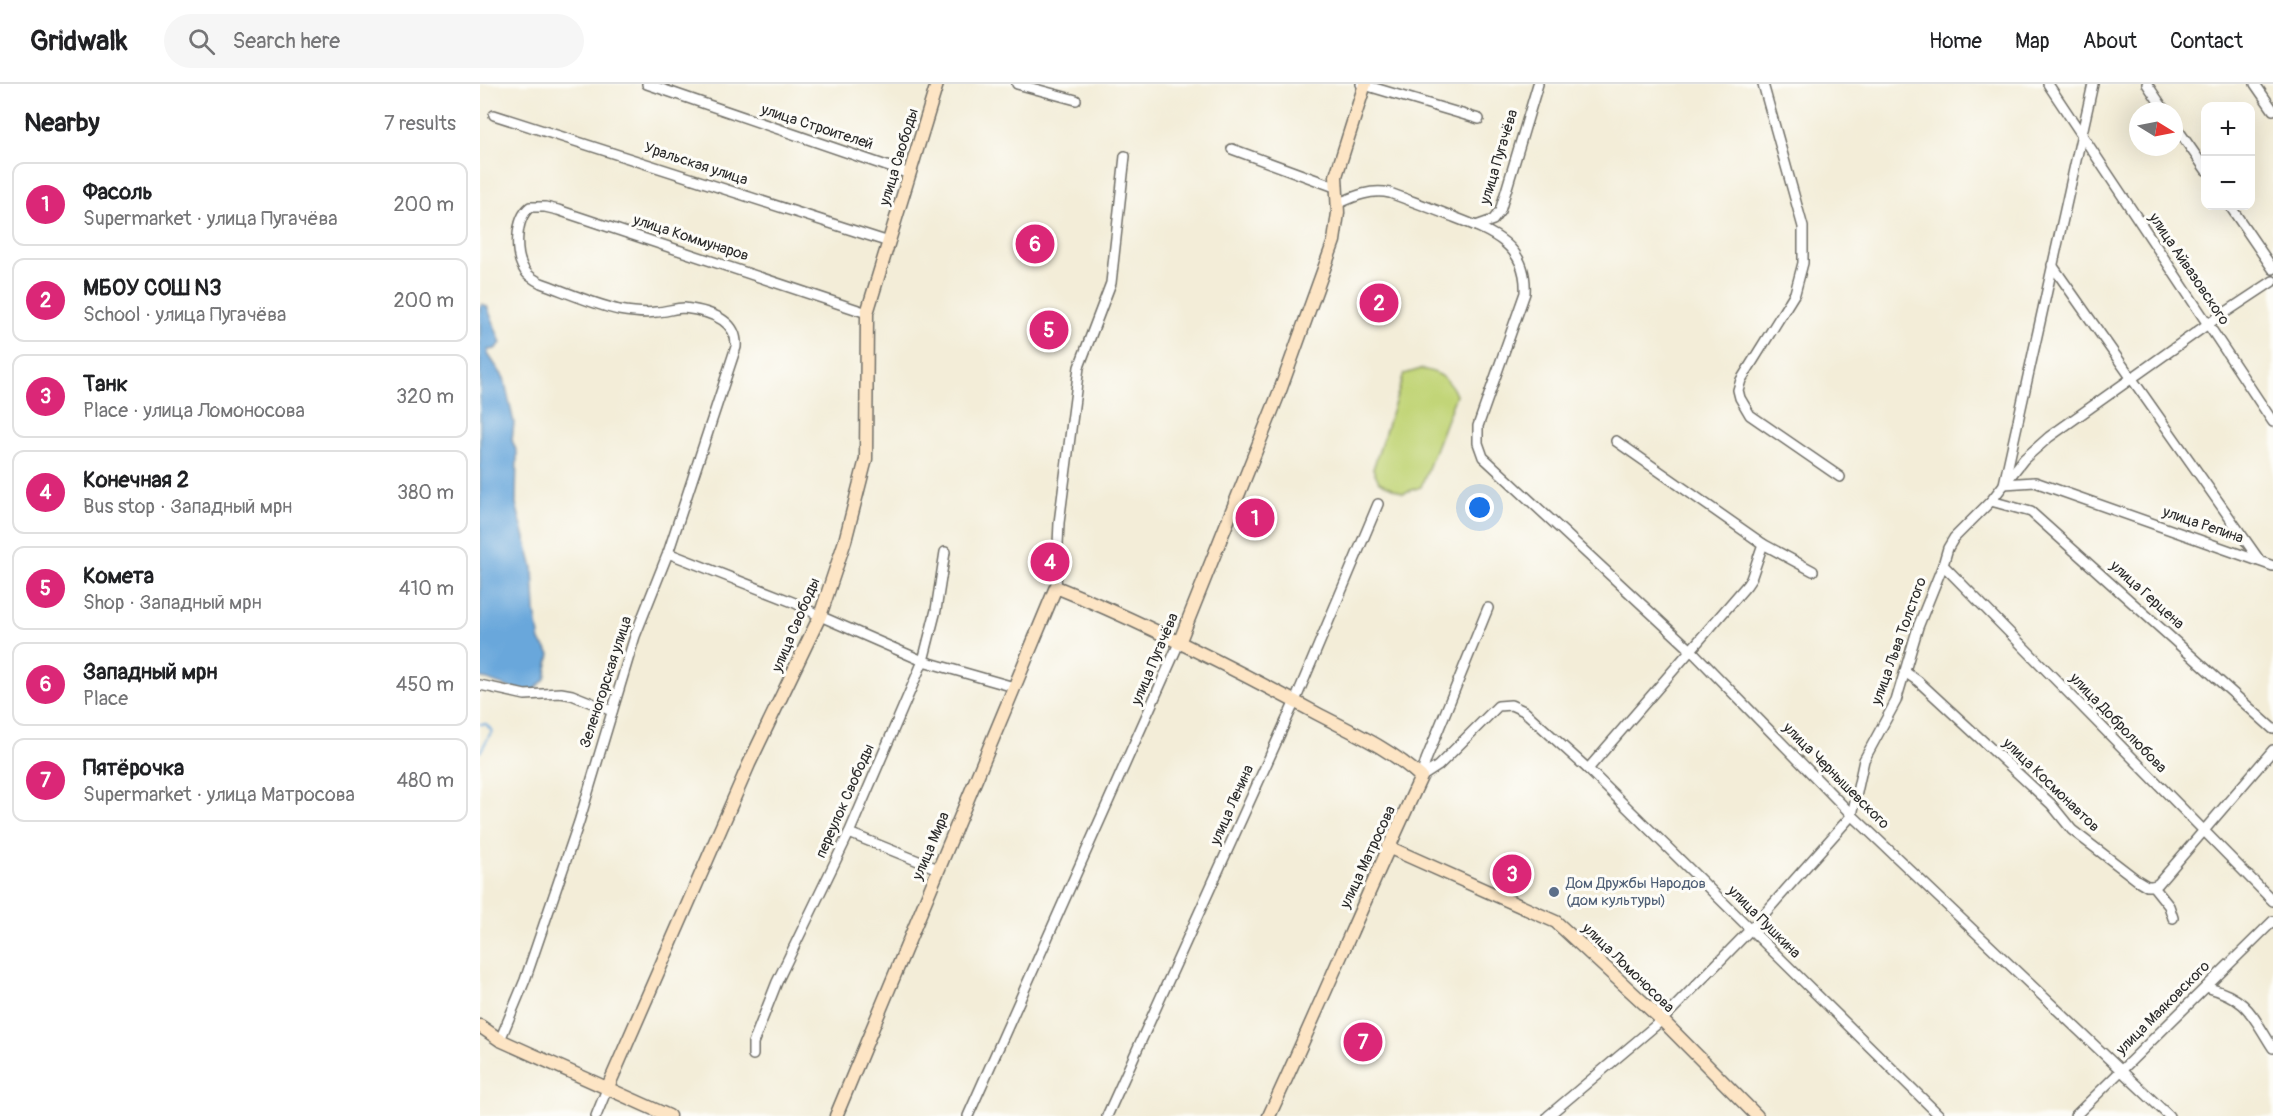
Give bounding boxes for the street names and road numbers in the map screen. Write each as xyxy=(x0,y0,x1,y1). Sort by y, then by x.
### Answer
street label: улица Строителей xyxy=(758,100,875,154)
street label: улица Свободы xyxy=(875,106,923,209)
street label: улица Пугачёва xyxy=(1475,107,1522,208)
street label: Уральская улица xyxy=(642,138,750,190)
street label: улица Айвазовского xyxy=(2144,208,2234,329)
street label: улица Коммунаров xyxy=(630,210,751,266)
street label: улица Репина xyxy=(2159,502,2246,548)
street label: улица Герцена xyxy=(2105,556,2188,633)
street label: улица Свободы xyxy=(767,575,824,676)
street label: улица Льва Толстого xyxy=(1867,575,1931,708)
street label: улица Пугачёва xyxy=(1127,610,1183,709)
street label: Зеленогорская улица xyxy=(576,614,636,750)
street label: улица Добролюбова xyxy=(2065,668,2171,777)
street label: улица Чернышевского xyxy=(1778,718,1893,833)
street label: улица Космонавтов xyxy=(1998,733,2104,836)
street label: переулок Свободы xyxy=(811,741,879,861)
street label: улица Ленина xyxy=(1206,762,1258,849)
street label: улица Матросова xyxy=(1335,803,1400,912)
street label: улица Мира xyxy=(908,809,954,884)
street label: улица Пушкина xyxy=(1723,881,1804,962)
street label: улица Ломоносова xyxy=(1577,918,1678,1017)
street label: улица Маяковского xyxy=(2111,957,2214,1060)

